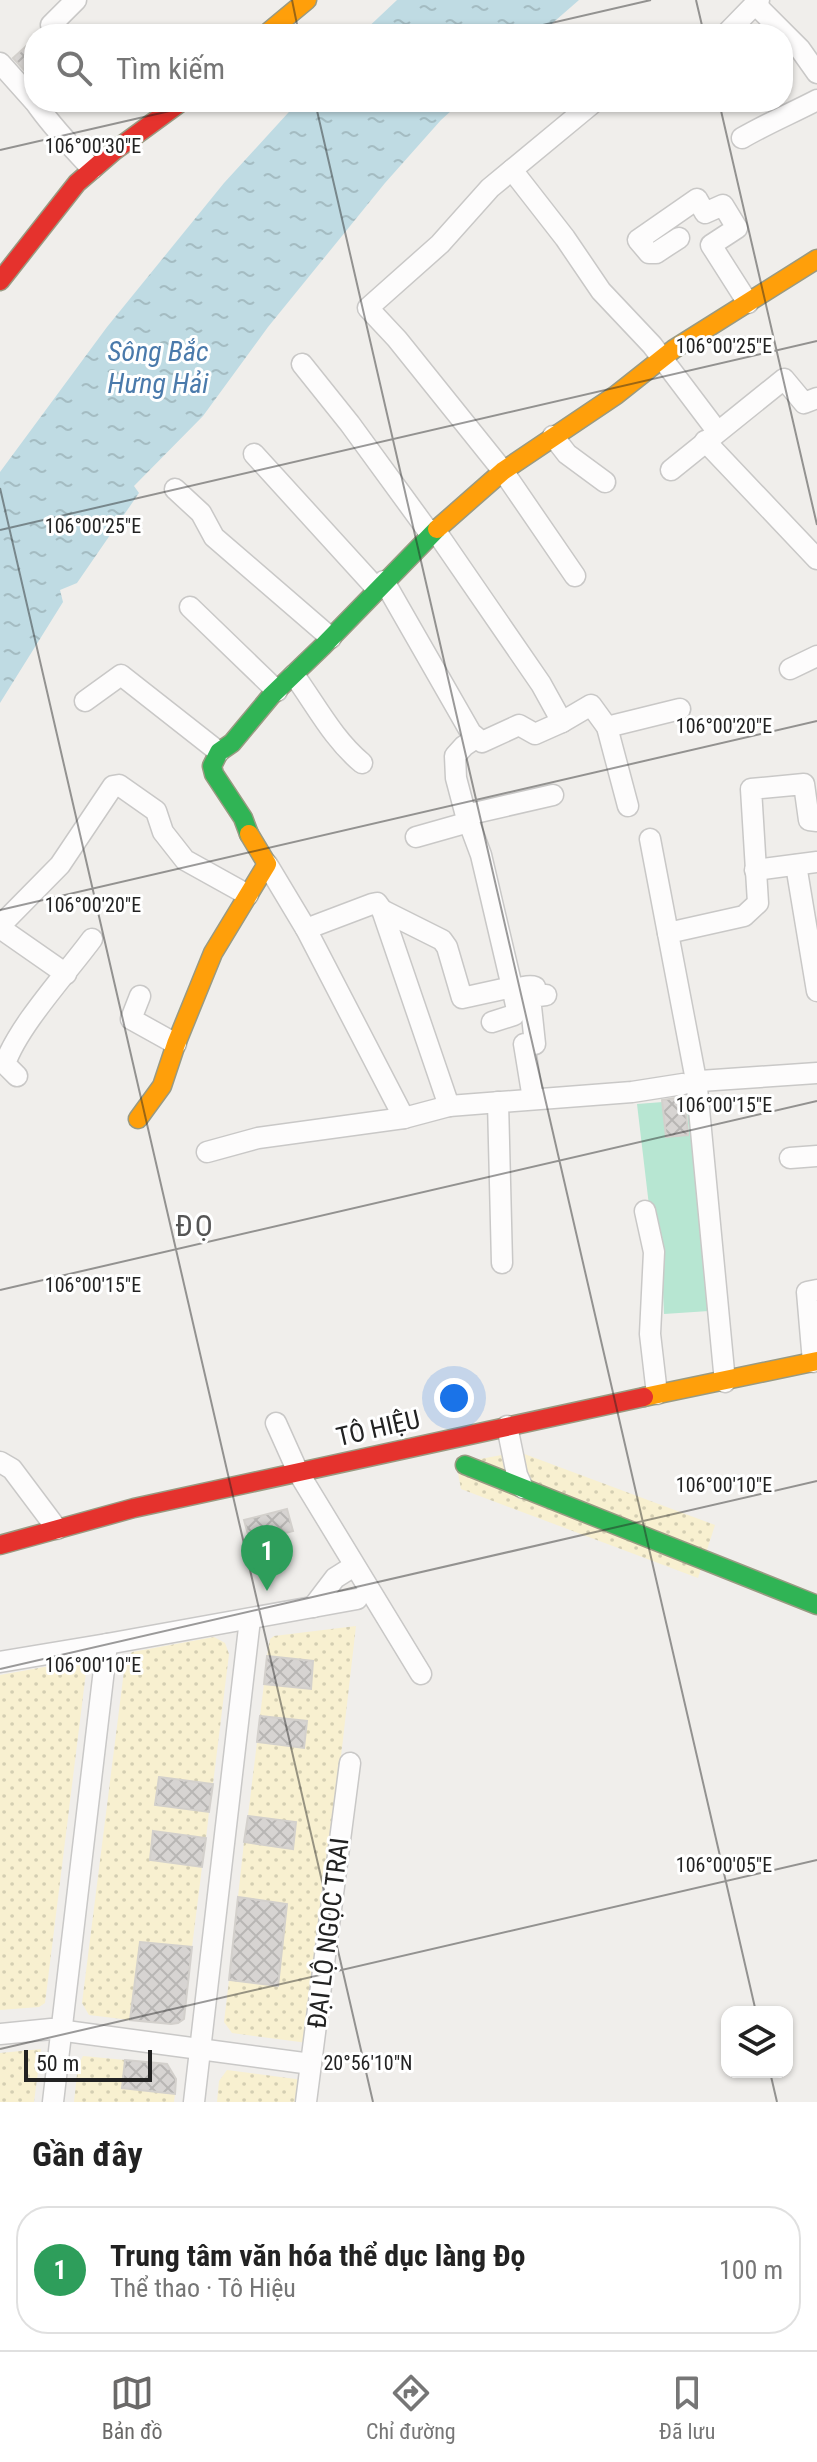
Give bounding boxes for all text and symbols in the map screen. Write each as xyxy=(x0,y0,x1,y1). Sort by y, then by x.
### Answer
search box xyxy=(24,24,793,112)
icon: search xyxy=(52,46,96,90)
text: Tìm kiếm xyxy=(116,51,225,86)
text: 106°00'30"E xyxy=(45,134,141,158)
text: 106°00'25"E xyxy=(676,334,772,358)
water label: Sông Bắc Hưng Hải xyxy=(107,335,209,400)
text: 106°00'25"E xyxy=(45,514,141,538)
text: 106°00'20"E xyxy=(676,714,772,738)
text: 106°00'20"E xyxy=(45,893,141,917)
text: 106°00'15"E xyxy=(676,1093,772,1117)
district label: ĐỌ xyxy=(175,1208,215,1243)
text: 106°00'15"E xyxy=(45,1273,141,1297)
your location xyxy=(434,1378,474,1418)
street label: TÔ HIỆU xyxy=(333,1404,423,1452)
text: 106°00'10"E xyxy=(676,1473,772,1497)
pin: 1 xyxy=(241,1525,293,1591)
text: 106°00'10"E xyxy=(45,1653,141,1677)
street label: ĐẠI LỘ NGỌC TRAI xyxy=(301,1836,355,2030)
text: 106°00'05"E xyxy=(676,1853,772,1877)
map controls xyxy=(721,2006,793,2078)
button: layers xyxy=(721,2006,793,2078)
scale bar xyxy=(24,2046,152,2082)
text: 50 m xyxy=(36,2051,79,2076)
text: 20°56'10"N xyxy=(323,2051,413,2075)
text: Gần đây xyxy=(32,2134,143,2174)
text: Trung tâm văn hóa thể dục làng Đọ xyxy=(110,2238,525,2273)
text: 1 xyxy=(53,2255,67,2285)
text: 100 m xyxy=(719,2255,783,2285)
text: Thể thao · Tô Hiệu xyxy=(110,2273,296,2303)
tab: Bản đồ xyxy=(102,2371,163,2444)
tab: Chỉ đường xyxy=(366,2371,456,2444)
tab: Đã lưu xyxy=(659,2371,715,2444)

